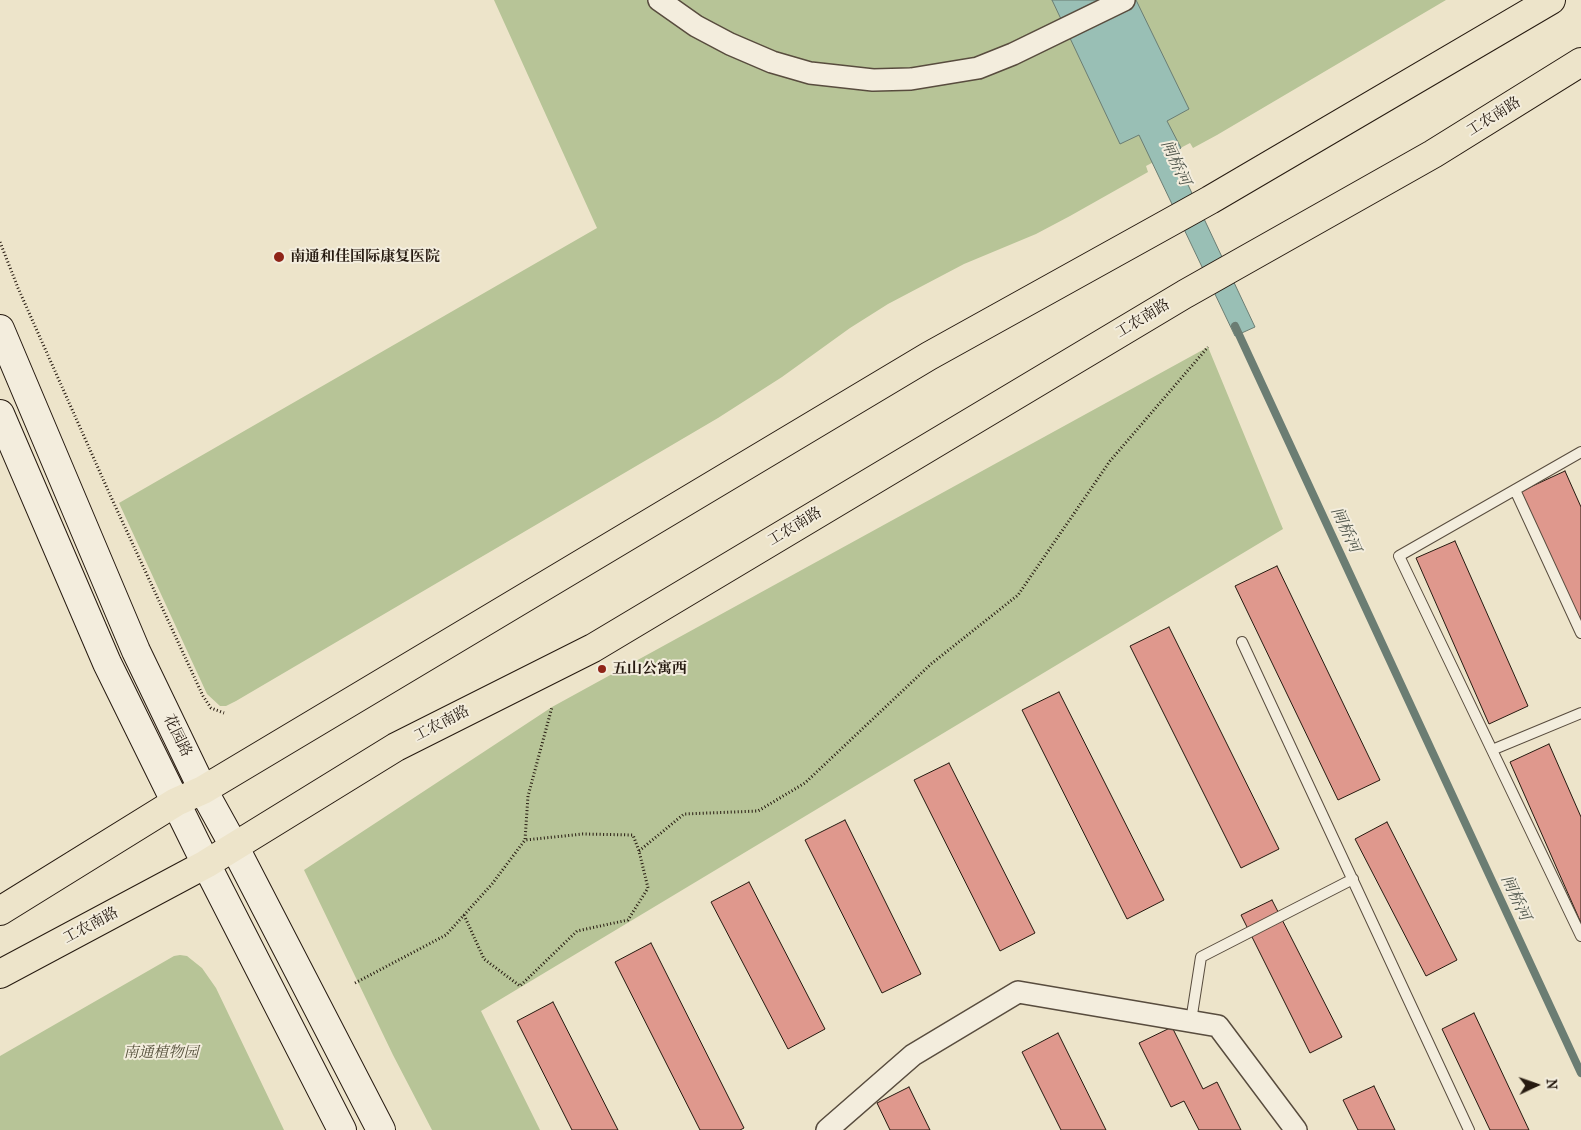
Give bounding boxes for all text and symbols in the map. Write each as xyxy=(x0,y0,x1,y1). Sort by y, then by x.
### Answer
street label: 工农南路 xyxy=(1464,93,1524,141)
water label: 闸桥河 xyxy=(1156,137,1194,189)
place label: 南通和佳国际康复医院 xyxy=(290,248,440,266)
marker: 南通和佳国际康复医院 xyxy=(272,250,286,264)
street label: 工农南路 xyxy=(1113,296,1173,342)
street label: 工农南路 xyxy=(765,504,825,550)
water label: 闸桥河 xyxy=(1326,504,1364,556)
place label: 五山公寓西 xyxy=(612,660,687,678)
marker: 五山公寓西 xyxy=(596,663,608,675)
street label: 工农南路 xyxy=(411,702,473,746)
street label: 花园路 xyxy=(159,712,195,760)
water label: 闸桥河 xyxy=(1496,872,1534,924)
street label: 工农南路 xyxy=(60,904,122,948)
park label: 南通植物园 xyxy=(124,1044,198,1062)
north arrow xyxy=(1511,1060,1561,1110)
text: N xyxy=(1543,1078,1560,1090)

